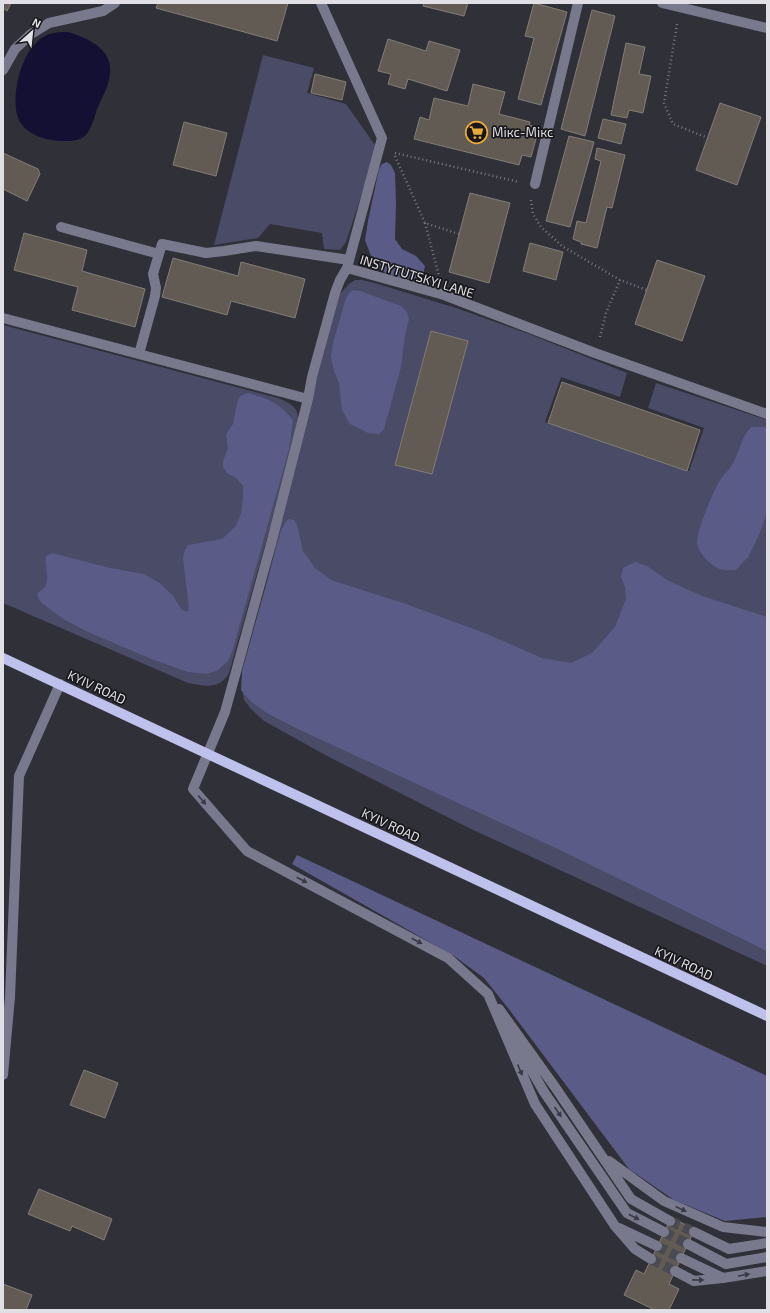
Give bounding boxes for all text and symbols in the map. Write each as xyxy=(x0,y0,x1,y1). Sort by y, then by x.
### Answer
north arrow xyxy=(12,12,52,52)
text: N xyxy=(30,15,43,30)
supermarket icon: Мікс-Мікс xyxy=(464,119,490,145)
place label: Мікс-Мікс xyxy=(492,124,554,140)
street label: INSTYTUTSKYI LANE xyxy=(358,251,476,301)
street label: KYIV ROAD xyxy=(65,667,129,707)
one-way arrow xyxy=(198,794,207,805)
street label: KYIV ROAD xyxy=(359,805,423,845)
one-way arrow xyxy=(296,877,308,884)
one-way arrow xyxy=(411,938,422,944)
street label: KYIV ROAD xyxy=(652,943,716,983)
one-way arrow xyxy=(517,1065,523,1076)
one-way arrow xyxy=(554,1107,562,1117)
one-way arrow xyxy=(676,1206,687,1212)
one-way arrow xyxy=(628,1213,640,1220)
one-way arrow xyxy=(737,1271,750,1277)
one-way arrow xyxy=(692,1276,704,1283)

